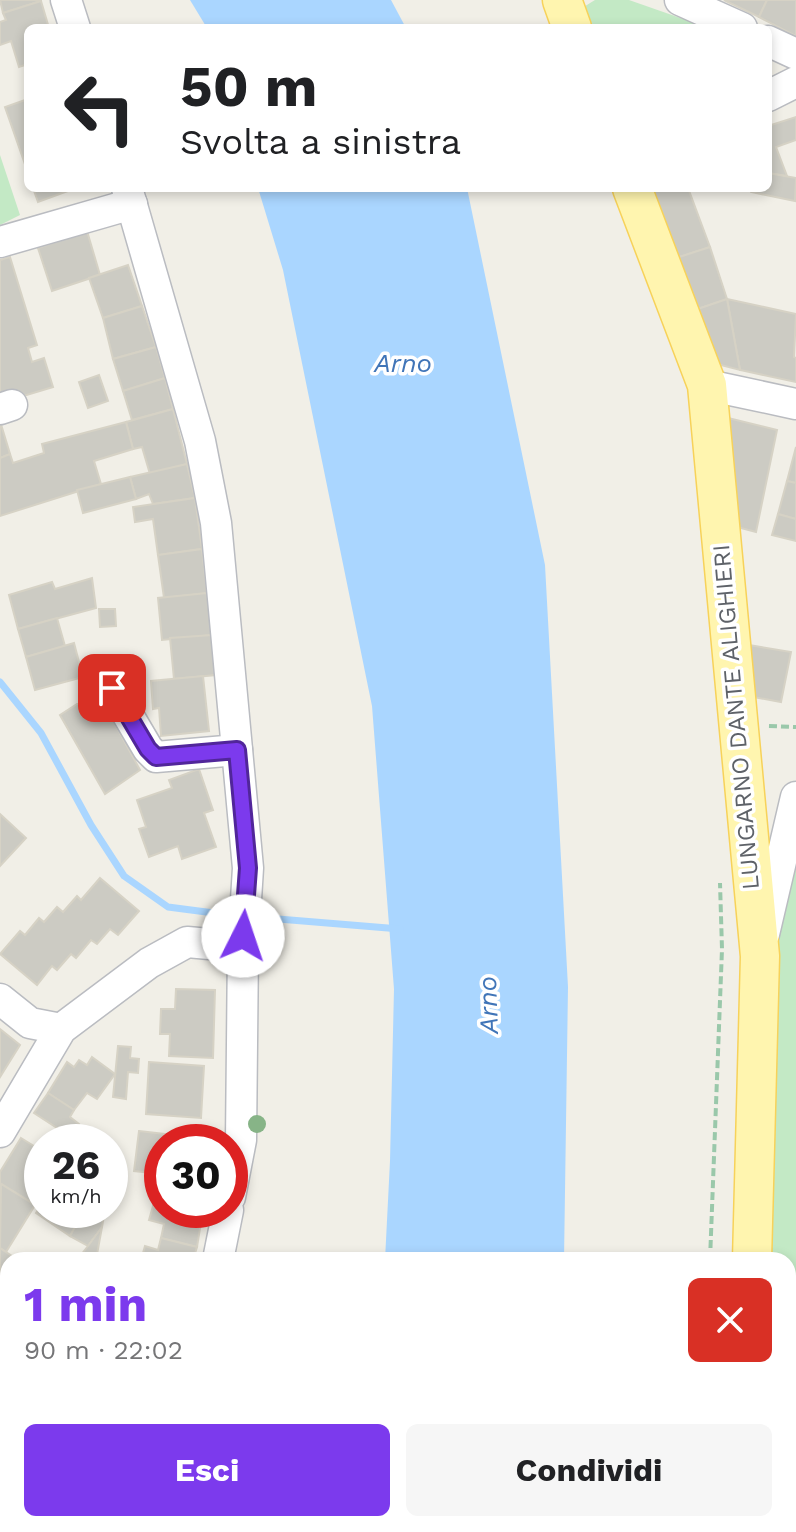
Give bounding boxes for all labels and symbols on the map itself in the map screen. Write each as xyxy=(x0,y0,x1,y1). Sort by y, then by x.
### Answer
water label: Arno xyxy=(373,348,432,378)
street label: LUNGARNO DANTE ALIGHIERI xyxy=(707,543,765,891)
pin xyxy=(78,654,146,722)
position arrow xyxy=(201,894,285,978)
water label: Arno xyxy=(472,976,504,1035)
speed limit sign: 30 xyxy=(144,1124,248,1228)

